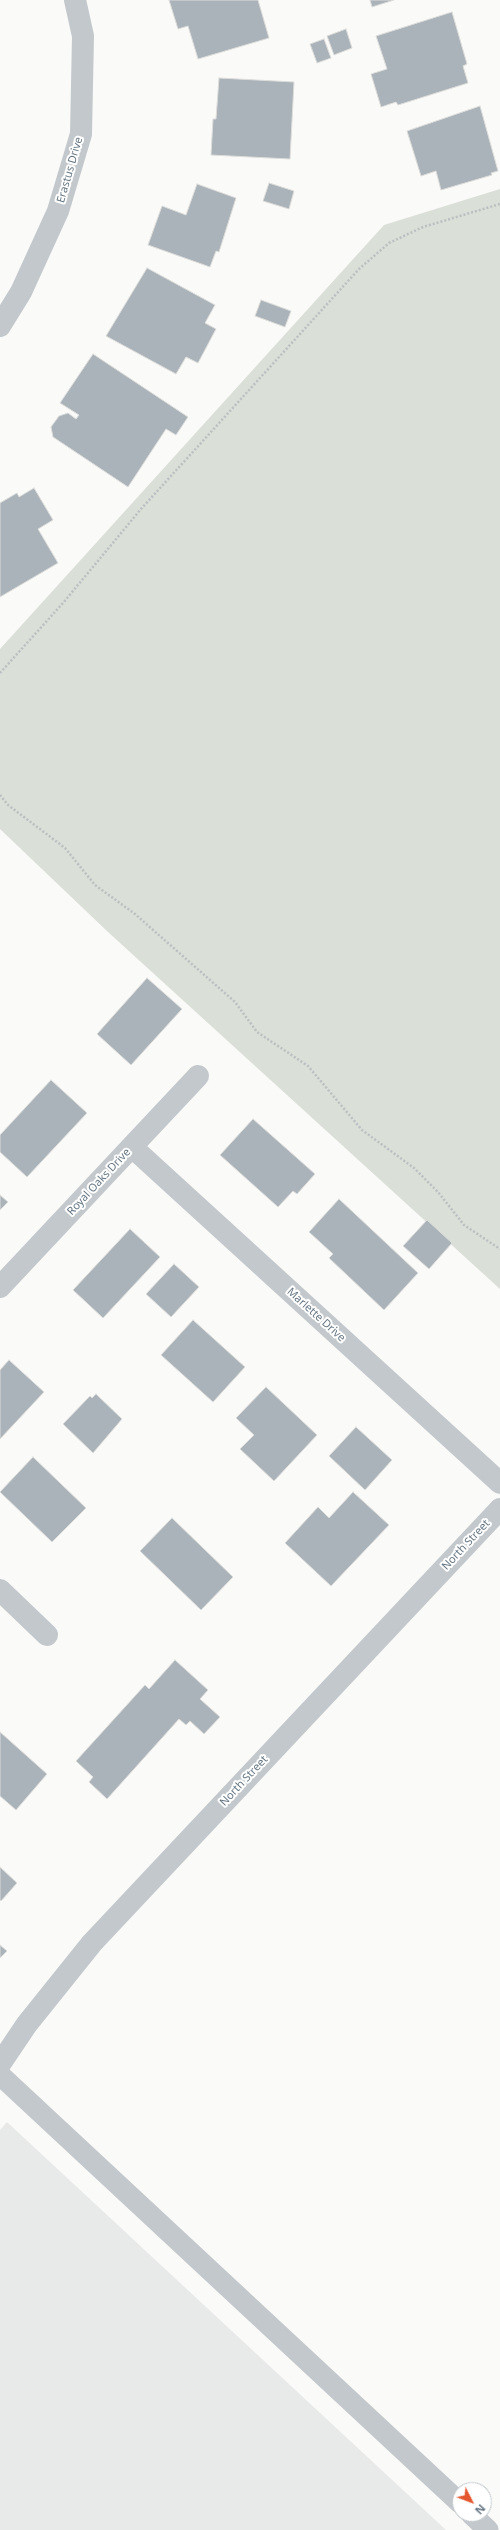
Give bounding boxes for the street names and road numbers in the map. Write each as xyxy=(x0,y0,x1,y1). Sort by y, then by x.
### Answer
street label: Erastus Drive xyxy=(54,136,86,204)
street label: Royal Oaks Drive xyxy=(65,1146,133,1218)
street label: Marlette Drive xyxy=(284,1285,348,1345)
street label: North Street xyxy=(439,1517,493,1573)
street label: North Street xyxy=(217,1753,271,1809)

